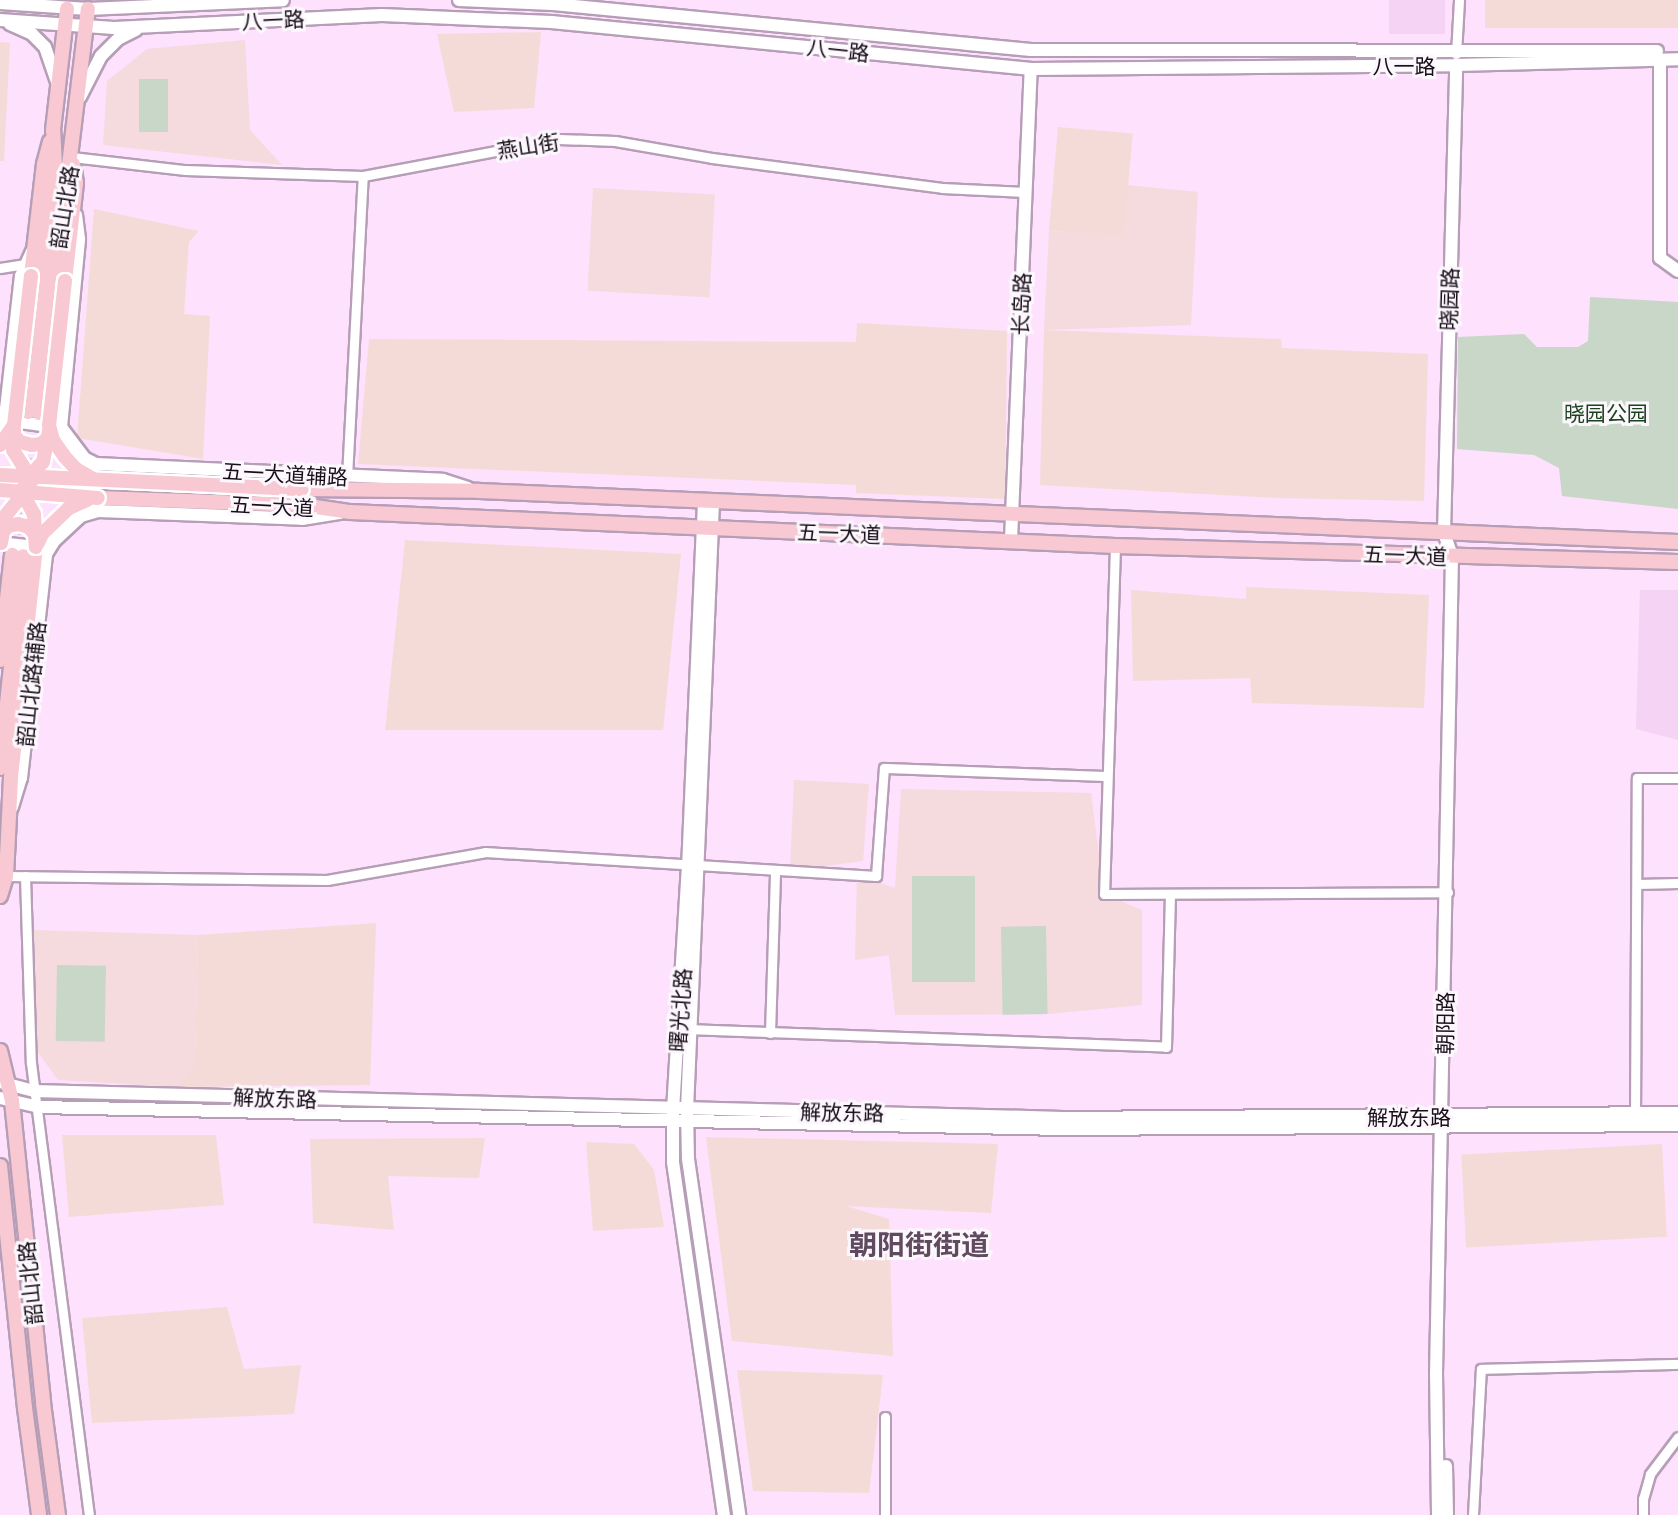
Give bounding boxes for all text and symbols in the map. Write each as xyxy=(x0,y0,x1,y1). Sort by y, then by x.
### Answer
street label: 八一路 xyxy=(241,6,305,34)
street label: 八一路 xyxy=(805,34,871,66)
street label: 八一路 xyxy=(1373,53,1435,79)
street label: 燕山街 xyxy=(495,129,561,163)
street label: 韶山北路 xyxy=(45,164,83,250)
street label: 晓园路 xyxy=(1435,267,1463,331)
street label: 长岛路 xyxy=(1007,272,1035,336)
park label: 晓园公园 xyxy=(1564,400,1648,426)
street label: 五一大道辅路 xyxy=(221,458,349,490)
street label: 五一大道 xyxy=(229,491,315,521)
street label: 五一大道 xyxy=(797,519,881,547)
street label: 五一大道 xyxy=(1363,541,1447,569)
street label: 韶山北路辅路 xyxy=(12,620,50,748)
street label: 曙光北路 xyxy=(665,967,695,1053)
street label: 朝阳路 xyxy=(1432,991,1458,1055)
street label: 解放东路 xyxy=(233,1084,317,1112)
street label: 解放东路 xyxy=(800,1099,884,1125)
street label: 解放东路 xyxy=(1367,1104,1451,1130)
district label: 朝阳街街道 xyxy=(849,1227,989,1261)
street label: 韶山北路 xyxy=(13,1240,47,1326)

